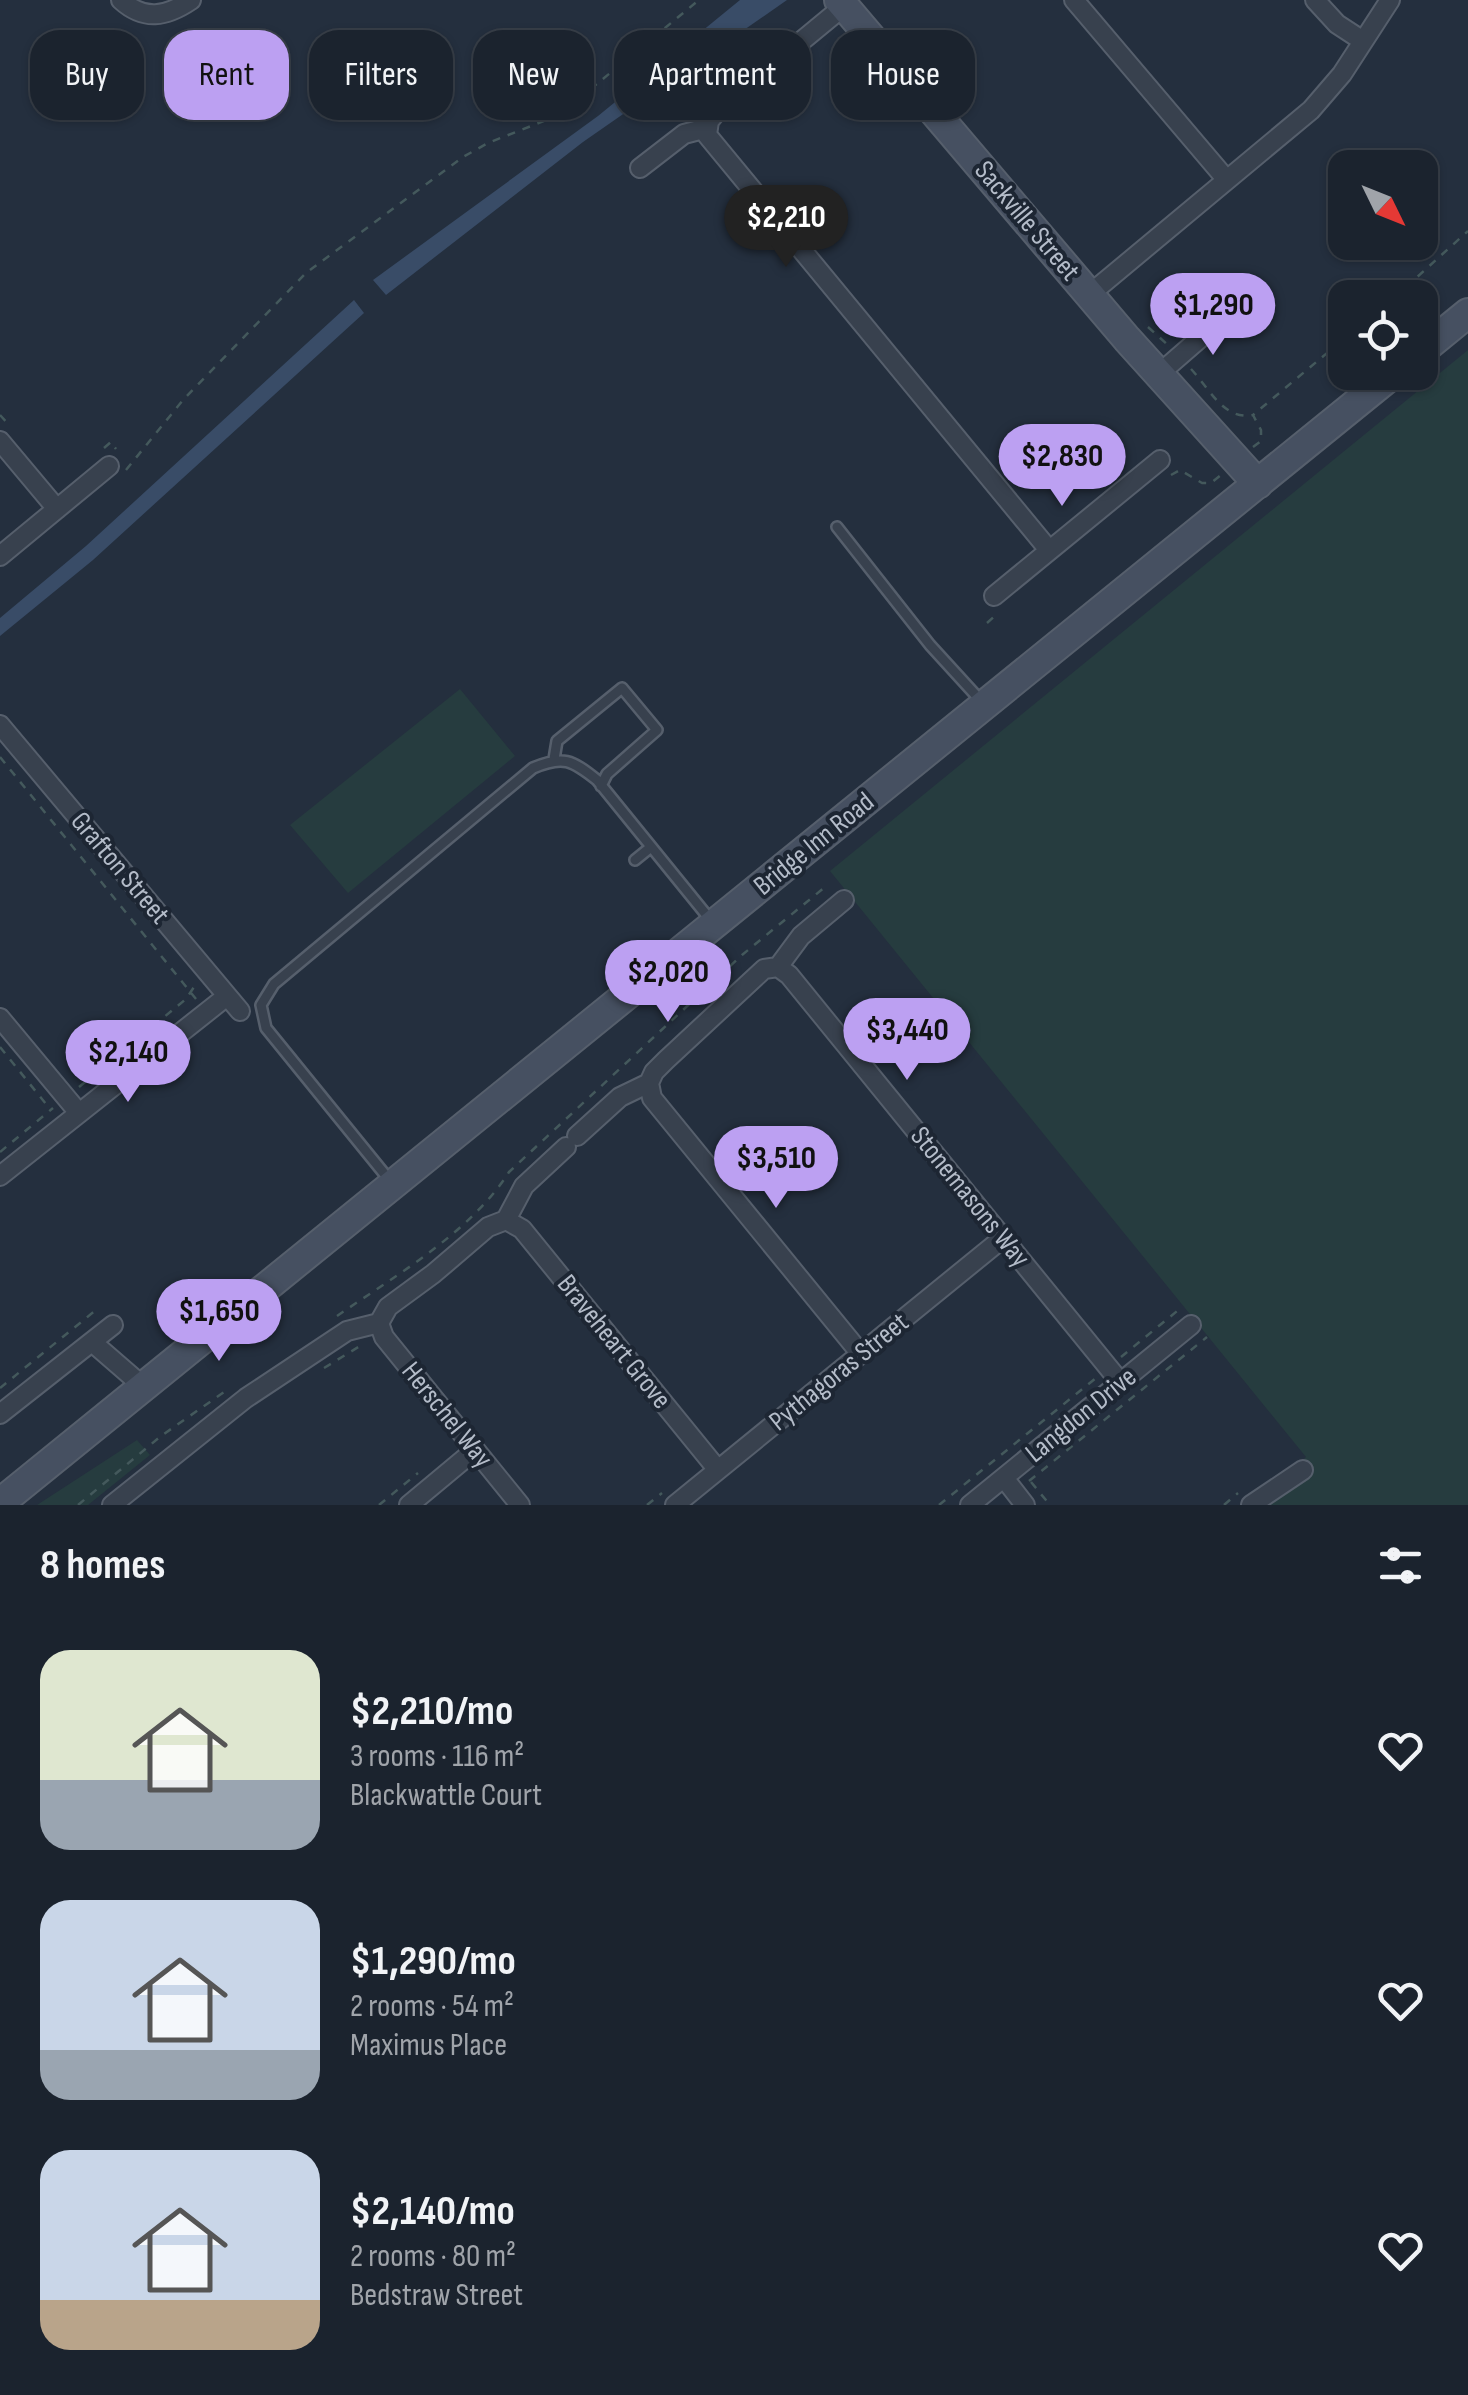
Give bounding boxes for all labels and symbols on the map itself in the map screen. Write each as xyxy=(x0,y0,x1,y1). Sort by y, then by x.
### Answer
north arrow xyxy=(1328,150,1438,260)
street label: Sackville Street xyxy=(967,155,1087,287)
pin: $2,210 xyxy=(705,185,867,270)
pin: $1,290 xyxy=(1132,273,1294,358)
pin: $2,830 xyxy=(981,424,1143,509)
street label: Bridge Inn Road xyxy=(747,786,881,902)
street label: Grafton Street xyxy=(64,805,176,931)
pin: $2,020 xyxy=(587,940,749,1025)
pin: $3,440 xyxy=(826,998,988,1083)
pin: $2,140 xyxy=(47,1020,209,1105)
street label: Stonemasons Way xyxy=(903,1120,1037,1274)
pin: $3,510 xyxy=(695,1126,857,1211)
street label: Braveheart Grove xyxy=(550,1268,678,1416)
pin: $1,650 xyxy=(138,1279,300,1364)
street label: Pythagoras Street xyxy=(763,1306,915,1438)
street label: Herschel Way xyxy=(394,1356,500,1475)
street label: Langdon Drive xyxy=(1019,1360,1143,1470)

